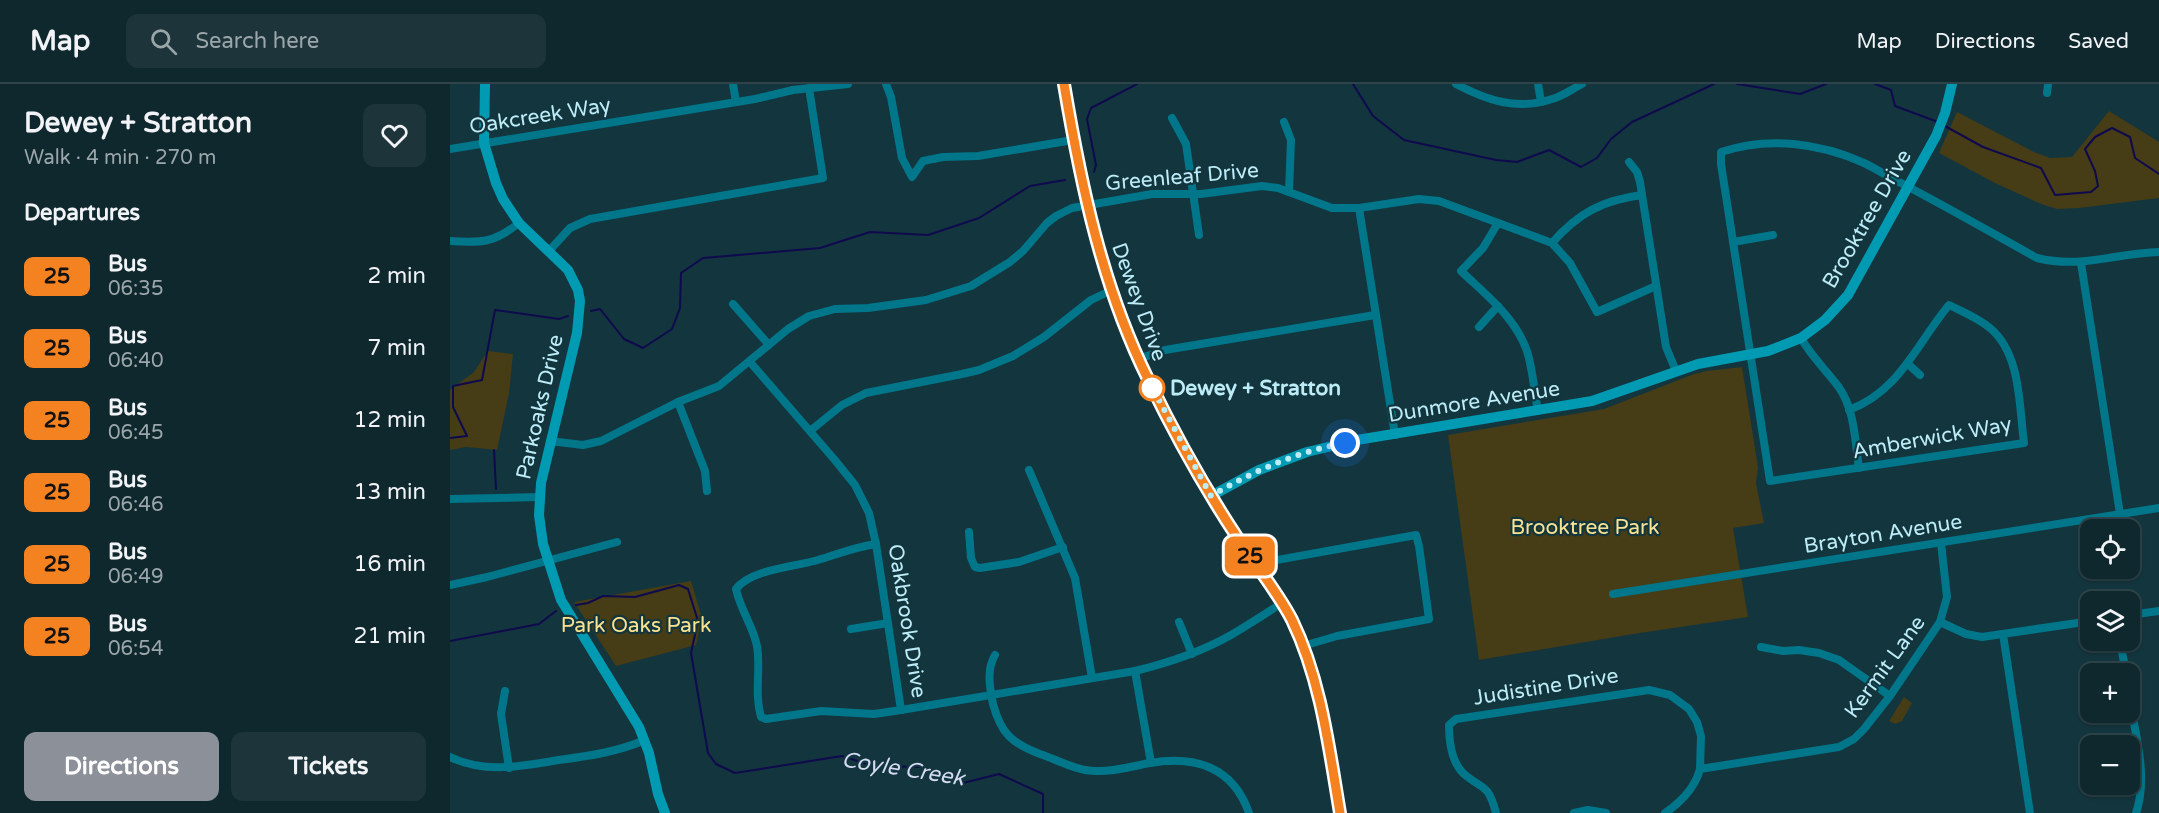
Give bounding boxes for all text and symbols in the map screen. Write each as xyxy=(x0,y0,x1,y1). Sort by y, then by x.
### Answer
search box xyxy=(126,14,546,68)
text: Map xyxy=(30,24,90,58)
icon: search xyxy=(147,25,180,58)
text: Search here xyxy=(195,28,319,54)
text: Map xyxy=(1856,29,1902,54)
text: Directions xyxy=(1935,29,2035,54)
text: Saved xyxy=(2068,29,2129,54)
street label: Oakcreek Way xyxy=(468,92,612,140)
button: heart xyxy=(363,104,426,167)
text: Dewey + Stratton xyxy=(24,106,252,140)
street label: Brooktree Drive xyxy=(1817,145,1917,293)
text: Walk · 4 min · 270 m xyxy=(24,146,216,170)
street label: Greenleaf Drive xyxy=(1104,158,1260,196)
text: Departures xyxy=(24,200,140,226)
street label: Dewey Drive xyxy=(1106,240,1172,365)
text: Bus xyxy=(108,251,147,277)
text: 2 min xyxy=(367,263,426,289)
text: 25 xyxy=(44,264,70,289)
text: 06:35 xyxy=(108,277,163,301)
text: Bus xyxy=(108,323,147,349)
street label: Parkoaks Drive xyxy=(511,332,569,482)
text: 7 min xyxy=(367,335,426,361)
text: 25 xyxy=(44,336,70,361)
text: 06:40 xyxy=(108,349,163,373)
marker: Dewey + Stratton xyxy=(1139,375,1165,401)
place label: Dewey + Stratton xyxy=(1170,376,1341,401)
street label: Dunmore Avenue xyxy=(1386,376,1562,428)
text: Bus xyxy=(108,395,147,421)
text: 12 min xyxy=(354,407,426,433)
text: 25 xyxy=(44,408,70,433)
street label: Amberwick Way xyxy=(1850,412,2014,464)
text: 06:45 xyxy=(108,421,163,445)
your location xyxy=(1330,428,1360,458)
text: Bus xyxy=(108,467,147,493)
text: 13 min xyxy=(354,479,426,505)
text: 25 xyxy=(44,480,70,505)
text: 06:46 xyxy=(108,493,163,517)
street label: Brayton Avenue xyxy=(1802,509,1964,559)
park label: Brooktree Park xyxy=(1511,515,1659,540)
map controls xyxy=(2080,519,2140,795)
button: locate xyxy=(2080,519,2140,579)
line badge: 25 xyxy=(1223,536,1277,576)
text: Bus xyxy=(108,539,147,565)
street label: Oakbrook Drive xyxy=(883,542,932,700)
text: 25 xyxy=(1237,544,1263,569)
text: 16 min xyxy=(354,551,426,577)
text: 25 xyxy=(44,552,70,577)
text: 06:49 xyxy=(108,565,163,589)
button: layers xyxy=(2080,591,2140,651)
text: Bus xyxy=(108,611,147,637)
street label: Kermit Lane xyxy=(1839,611,1931,723)
park label: Park Oaks Park xyxy=(561,613,711,638)
text: 21 min xyxy=(354,623,426,649)
text: 25 xyxy=(44,624,70,649)
text: 06:54 xyxy=(108,637,163,661)
street label: Judistine Drive xyxy=(1472,663,1620,711)
button: + xyxy=(2080,663,2140,723)
button: Directions xyxy=(24,732,219,801)
button: Tickets xyxy=(231,732,426,801)
button: − xyxy=(2080,735,2140,795)
water label: Coyle Creek xyxy=(840,746,968,792)

